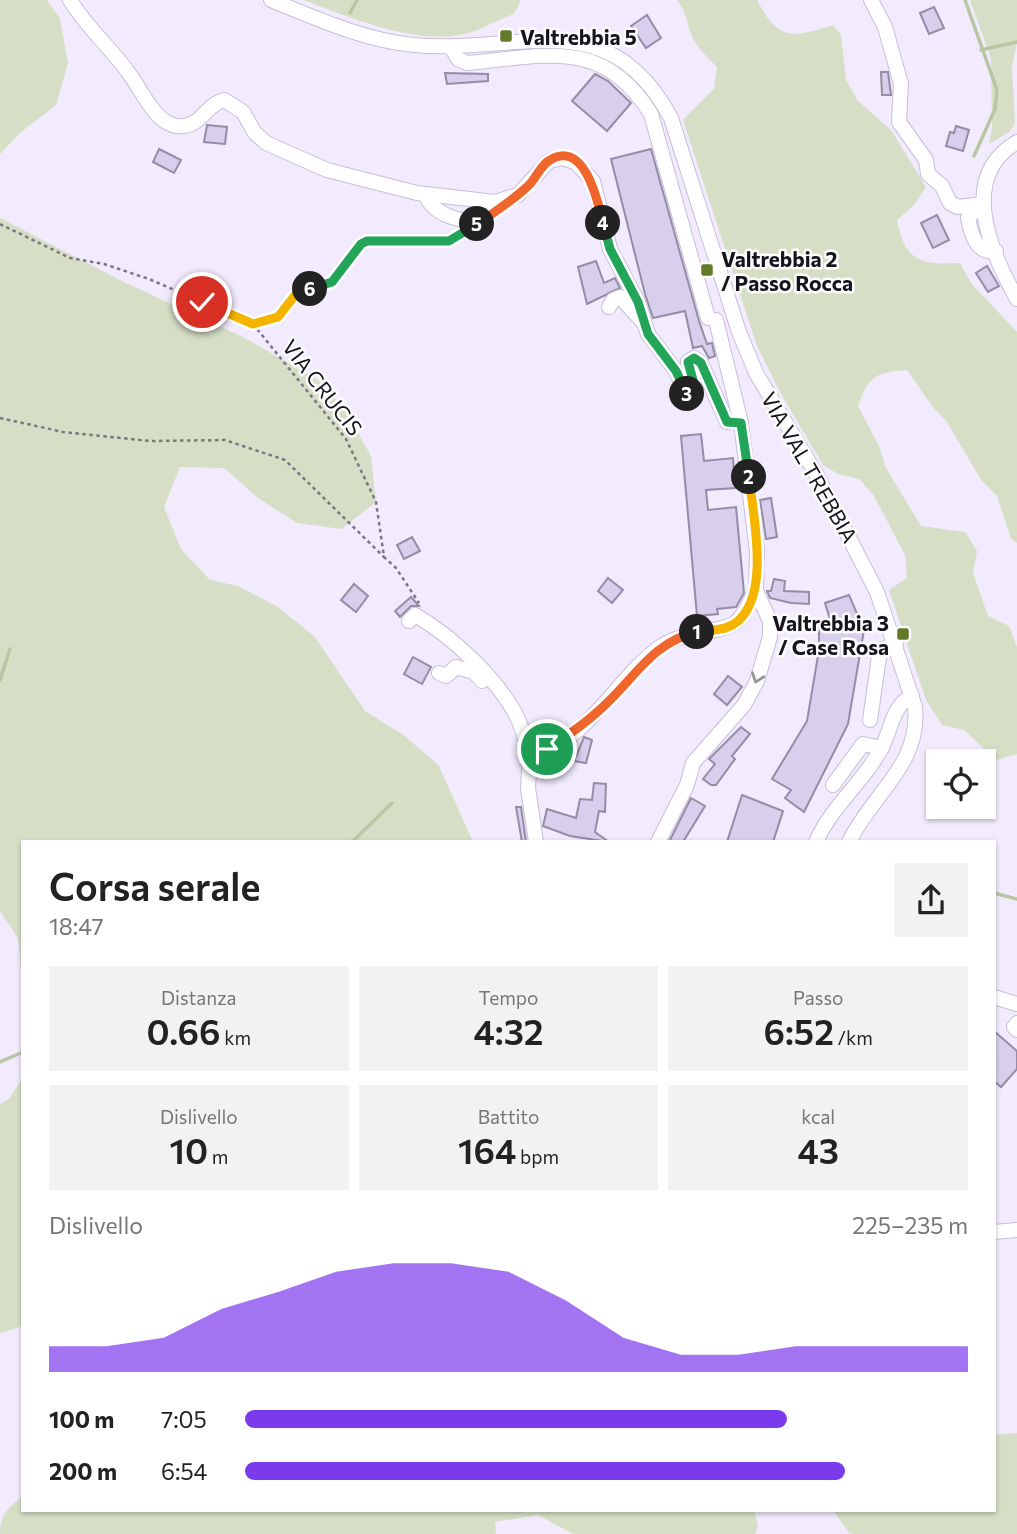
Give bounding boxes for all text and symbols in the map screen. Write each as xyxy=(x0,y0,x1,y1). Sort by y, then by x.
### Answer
place label: Valtrebbia 5 xyxy=(520,24,637,49)
marker: Valtrebbia 5 xyxy=(498,28,514,44)
pin: 5 xyxy=(460,206,494,242)
pin: 4 xyxy=(586,206,620,241)
text: 4 xyxy=(597,211,608,234)
text: 5 xyxy=(471,212,482,235)
place label: Valtrebbia 2 / Passo Rocca xyxy=(721,246,853,295)
marker: Valtrebbia 2 / Passo Rocca xyxy=(699,262,715,278)
pin xyxy=(172,272,232,332)
pin: 6 xyxy=(292,272,328,306)
text: 6 xyxy=(304,277,315,300)
icon: check xyxy=(183,283,221,321)
street label: VIA CRUCIS xyxy=(278,334,368,440)
pin: 3 xyxy=(670,376,704,412)
text: 3 xyxy=(681,382,692,405)
street label: VIA VAL TREBBIA xyxy=(757,387,863,547)
pin: 2 xyxy=(732,460,766,494)
text: 2 xyxy=(743,465,754,488)
place label: Valtrebbia 3 / Case Rosa xyxy=(772,610,889,659)
pin: 1 xyxy=(680,614,714,650)
text: 1 xyxy=(692,620,701,643)
marker: Valtrebbia 3 / Case Rosa xyxy=(895,626,911,642)
one-way arrow xyxy=(751,671,765,684)
pin xyxy=(517,719,577,779)
icon: arrive xyxy=(528,730,566,768)
map controls xyxy=(926,749,996,819)
button: locate xyxy=(926,749,996,819)
text: Corsa serale xyxy=(49,862,260,909)
button: share xyxy=(894,863,968,937)
text: 18:47 xyxy=(49,912,104,940)
text: Distanza xyxy=(161,986,237,1009)
text: Tempo xyxy=(479,986,538,1009)
text: Passo xyxy=(793,986,843,1009)
text: 0.66 xyxy=(147,1009,221,1052)
text: 4:32 xyxy=(473,1009,544,1052)
text: 6:52 xyxy=(763,1009,834,1052)
text: km xyxy=(221,1026,251,1049)
text: /km xyxy=(834,1026,873,1049)
text: Dislivello xyxy=(160,1105,238,1128)
text: Battito xyxy=(478,1105,539,1128)
text: kcal xyxy=(801,1105,835,1128)
text: 10 xyxy=(169,1128,208,1171)
text: 164 xyxy=(458,1128,516,1171)
text: 43 xyxy=(797,1128,839,1171)
text: m xyxy=(208,1145,228,1168)
text: bpm xyxy=(516,1145,559,1168)
text: Dislivello xyxy=(49,1211,143,1239)
text: 225–235 m xyxy=(852,1211,968,1239)
text: 100 m xyxy=(49,1405,114,1433)
text: 7:05 xyxy=(161,1405,207,1433)
text: 200 m xyxy=(49,1457,117,1485)
text: 6:54 xyxy=(161,1457,207,1485)

